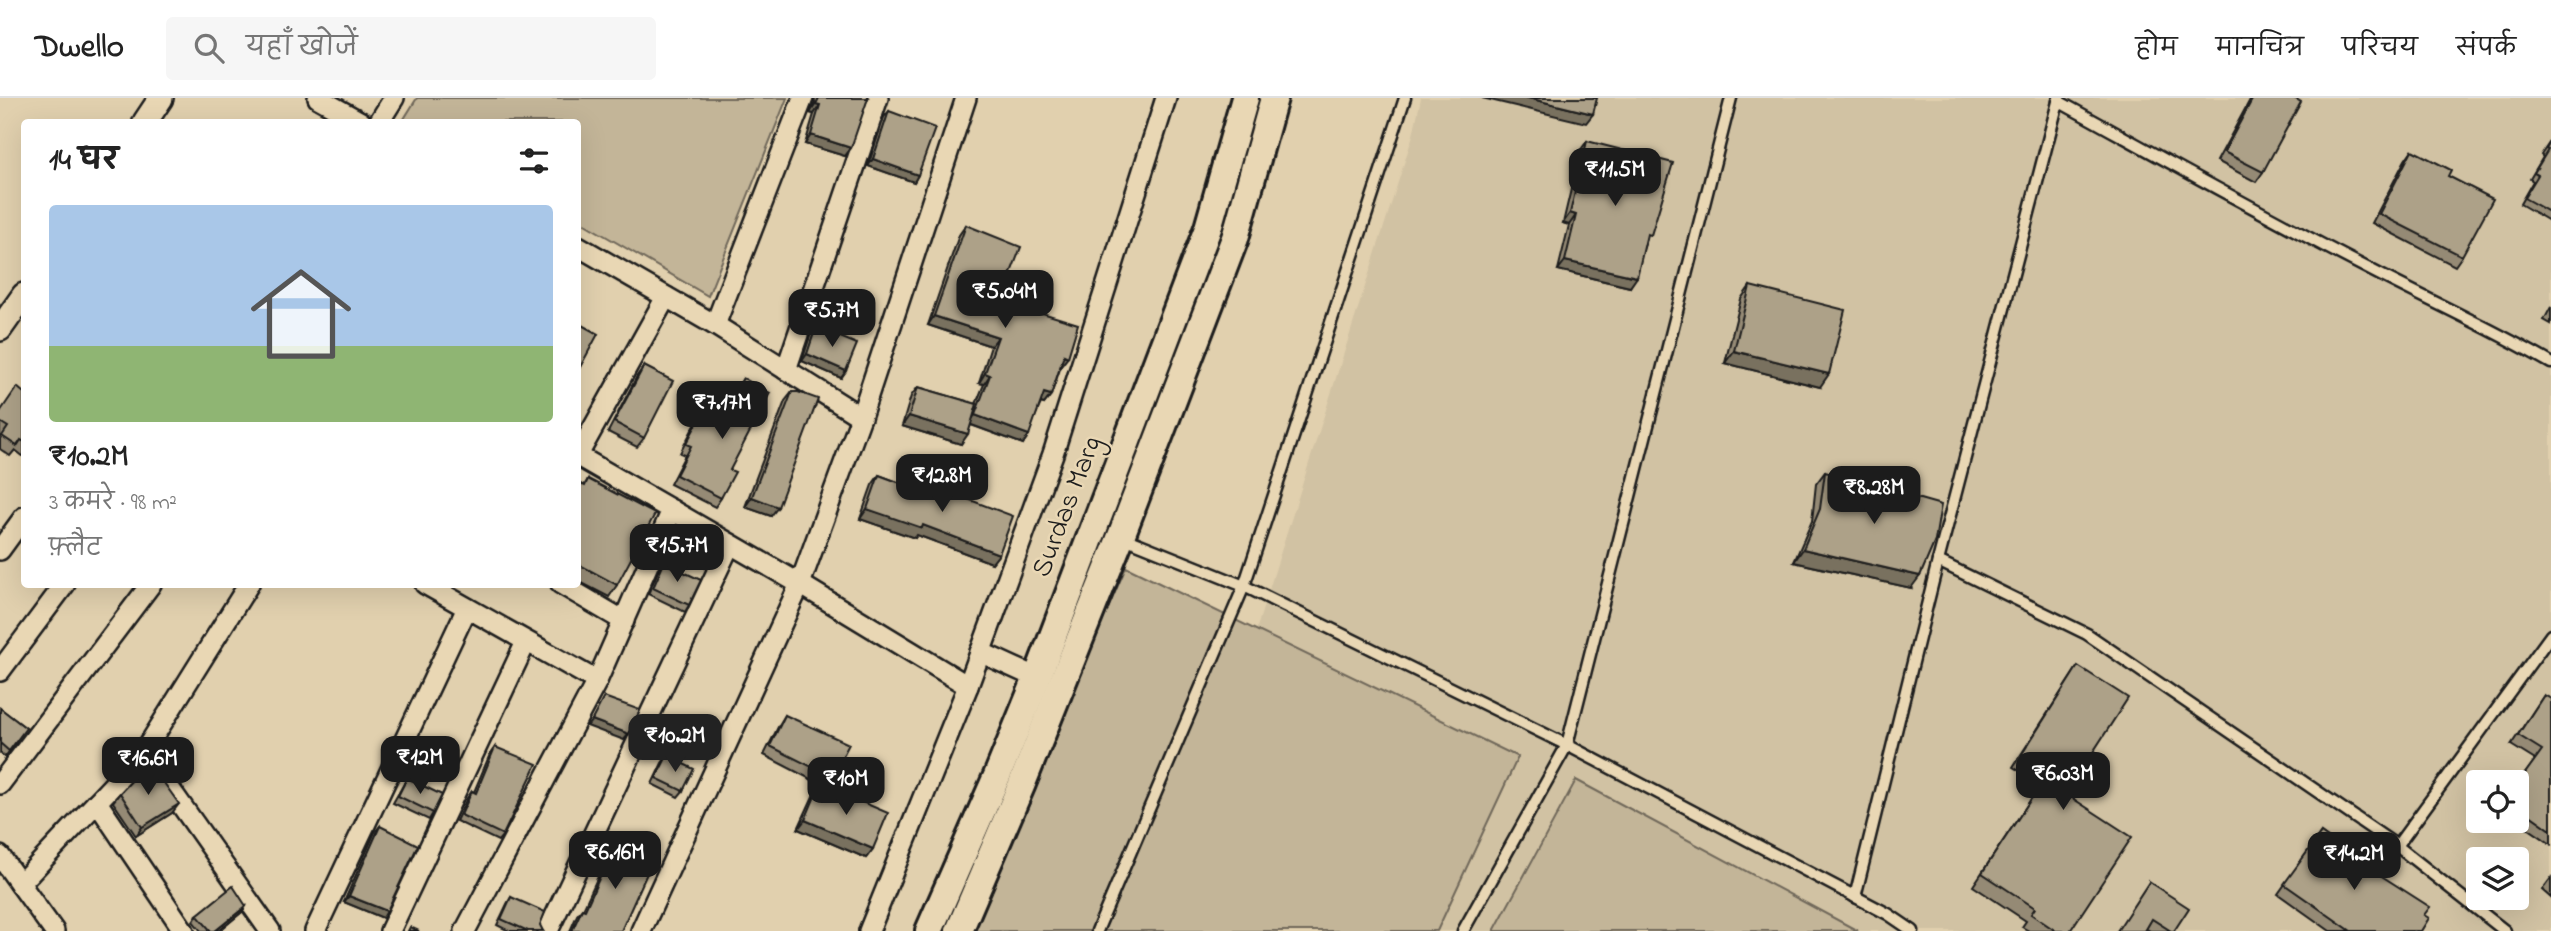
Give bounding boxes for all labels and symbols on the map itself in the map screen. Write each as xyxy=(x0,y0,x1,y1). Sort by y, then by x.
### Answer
pin: ₹11.5M xyxy=(1558,148,1672,208)
pin: ₹5.04M xyxy=(948,271,1062,330)
pin: ₹5.7M xyxy=(783,289,881,349)
pin: ₹7.17M xyxy=(665,382,779,441)
street label: Surdas Marg xyxy=(1022,431,1114,583)
pin: ₹12.8M xyxy=(885,454,999,514)
pin: ₹8.28M xyxy=(1817,466,1931,526)
pin: ₹15.7M xyxy=(620,524,734,584)
pin: ₹10.2M xyxy=(618,714,732,774)
pin: ₹12M xyxy=(379,736,461,796)
pin: ₹16.6M xyxy=(91,738,205,797)
pin: ₹6.03M xyxy=(2006,752,2120,812)
pin: ₹10M xyxy=(805,758,887,817)
pin: ₹6.16M xyxy=(558,832,672,891)
pin: ₹14.2M xyxy=(2297,832,2411,892)

